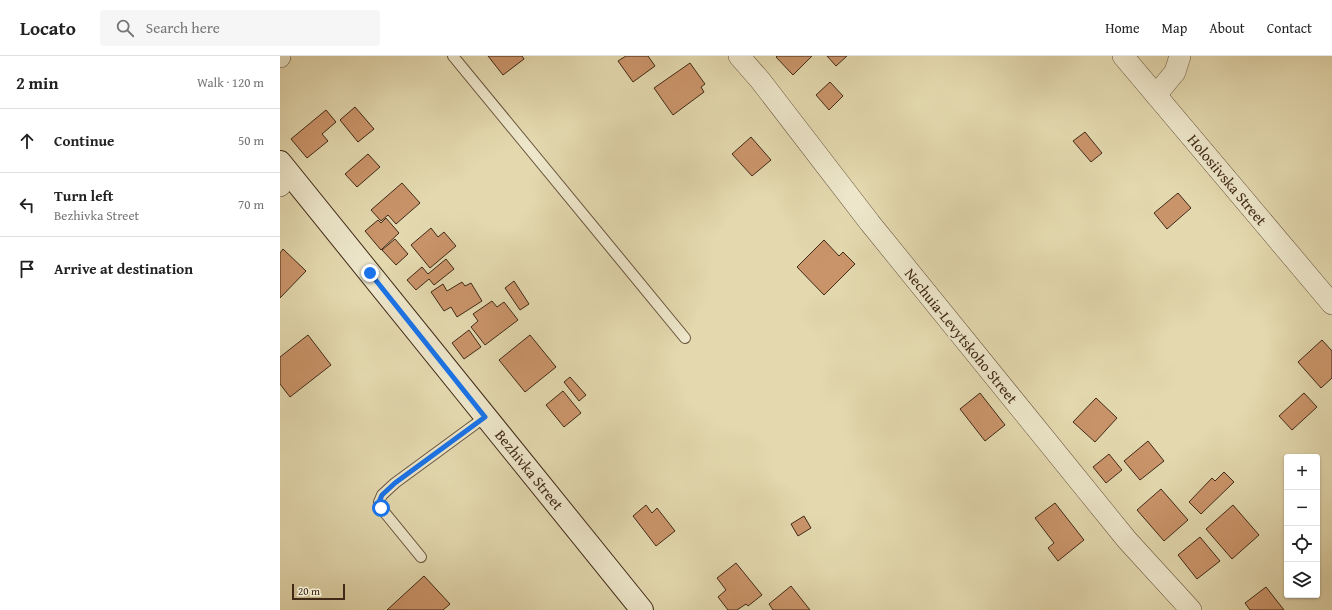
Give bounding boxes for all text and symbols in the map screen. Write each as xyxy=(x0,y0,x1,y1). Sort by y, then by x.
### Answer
search box xyxy=(100,10,380,46)
text: Locato xyxy=(20,14,76,42)
icon: search xyxy=(114,17,136,39)
text: Search here xyxy=(146,17,220,38)
text: Home xyxy=(1105,18,1140,38)
text: Map xyxy=(1162,18,1187,38)
text: About xyxy=(1209,18,1245,38)
text: Contact xyxy=(1267,18,1312,38)
text: 2 min xyxy=(16,70,58,95)
text: Walk · 120 m xyxy=(197,73,264,92)
icon: ahead xyxy=(16,130,38,152)
text: Continue xyxy=(54,130,115,151)
street label: Holosiivska Street xyxy=(1183,130,1272,230)
text: 50 m xyxy=(238,131,264,150)
text: Turn left xyxy=(54,185,113,206)
icon: left xyxy=(16,194,38,216)
text: 70 m xyxy=(238,195,264,214)
text: Bezhivka Street xyxy=(54,206,139,225)
icon: arrive xyxy=(16,258,38,280)
text: Arrive at destination xyxy=(54,258,193,279)
street label: Nechuia-Levytskoho Street xyxy=(900,263,1023,409)
route end xyxy=(361,264,379,282)
street label: Bezhivka Street xyxy=(490,425,569,515)
map controls xyxy=(1284,454,1320,598)
button: + xyxy=(1284,454,1320,490)
button: − xyxy=(1284,490,1320,526)
route start xyxy=(372,499,390,517)
button: locate xyxy=(1284,526,1320,562)
button: layers xyxy=(1284,562,1320,598)
scale bar xyxy=(292,582,345,601)
text: 20 m xyxy=(298,583,320,599)

